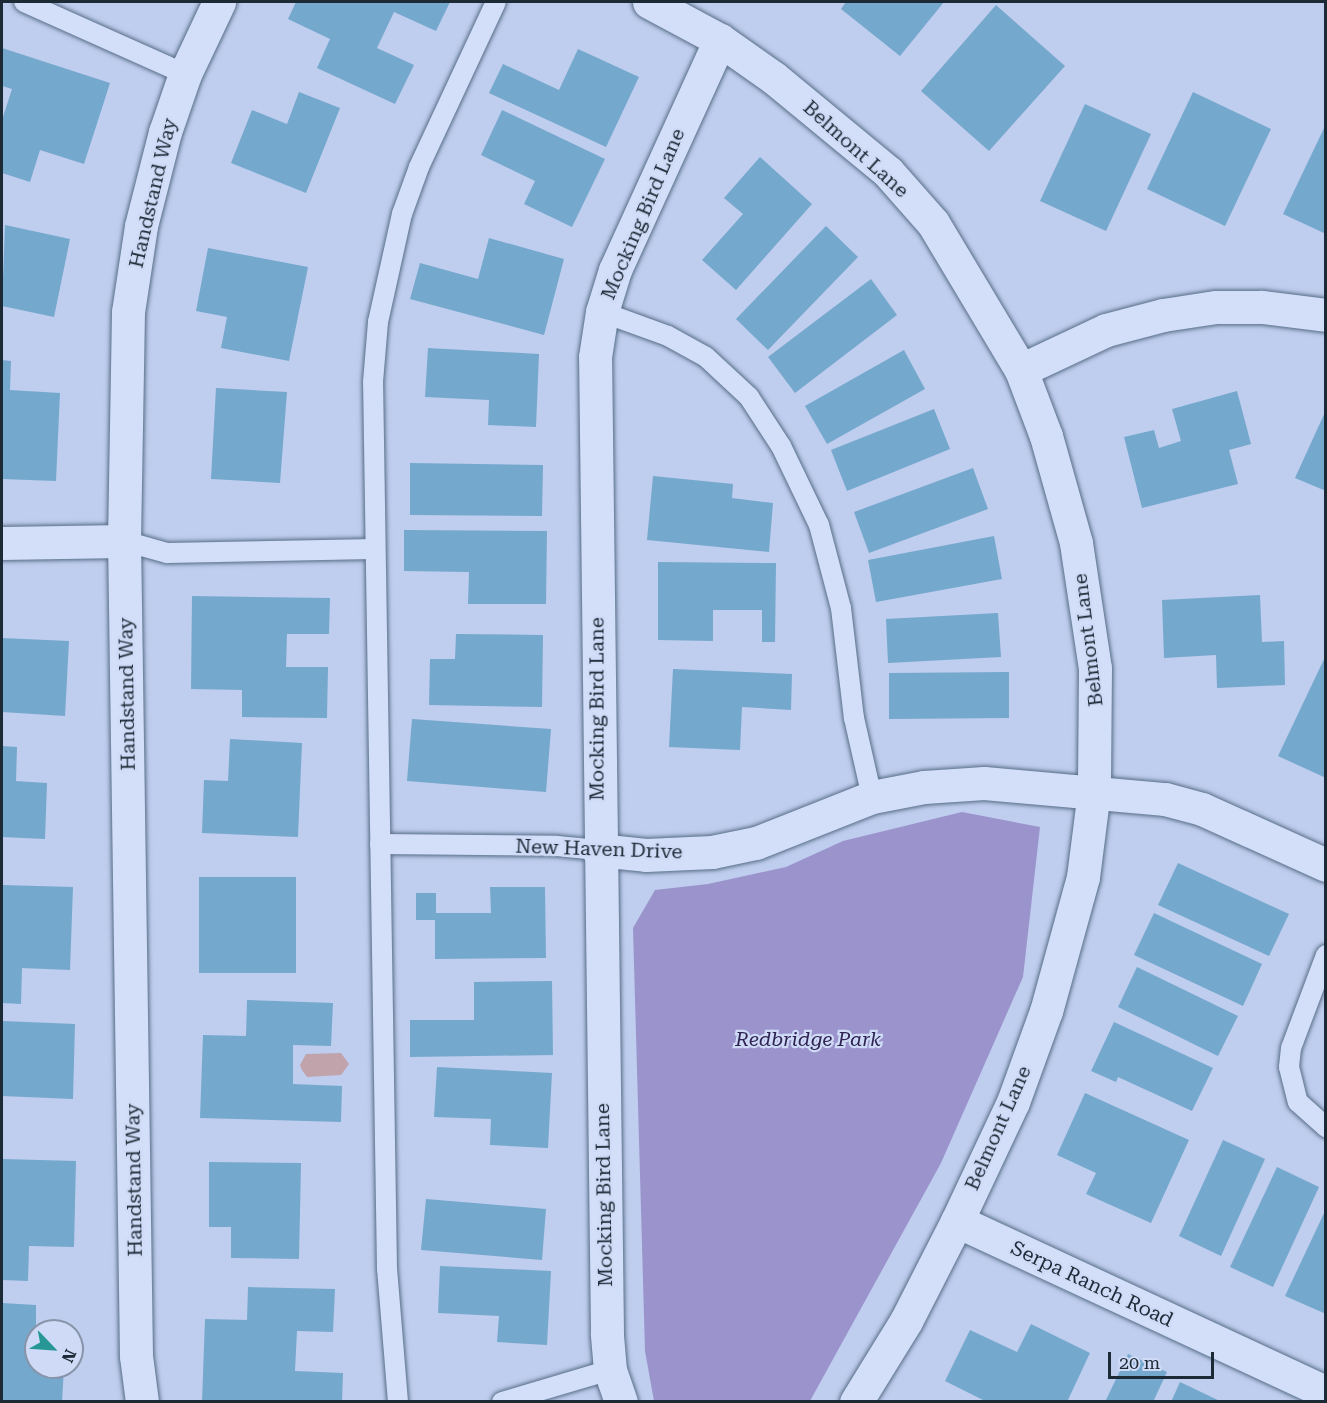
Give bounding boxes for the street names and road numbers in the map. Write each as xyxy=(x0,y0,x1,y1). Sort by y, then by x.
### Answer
street label: Belmont Lane xyxy=(798,95,914,203)
street label: Handstand Way xyxy=(124,116,182,270)
street label: Mocking Bird Lane xyxy=(596,125,690,303)
street label: Belmont Lane xyxy=(1068,572,1108,708)
street label: Handstand Way xyxy=(114,617,140,771)
street label: Mocking Bird Lane xyxy=(585,617,609,801)
street label: New Haven Drive xyxy=(515,834,683,864)
street label: Belmont Lane xyxy=(960,1062,1036,1194)
street label: Handstand Way xyxy=(121,1103,147,1257)
street label: Mocking Bird Lane xyxy=(590,1103,618,1287)
street label: Serpa Ranch Road xyxy=(1007,1236,1177,1332)

